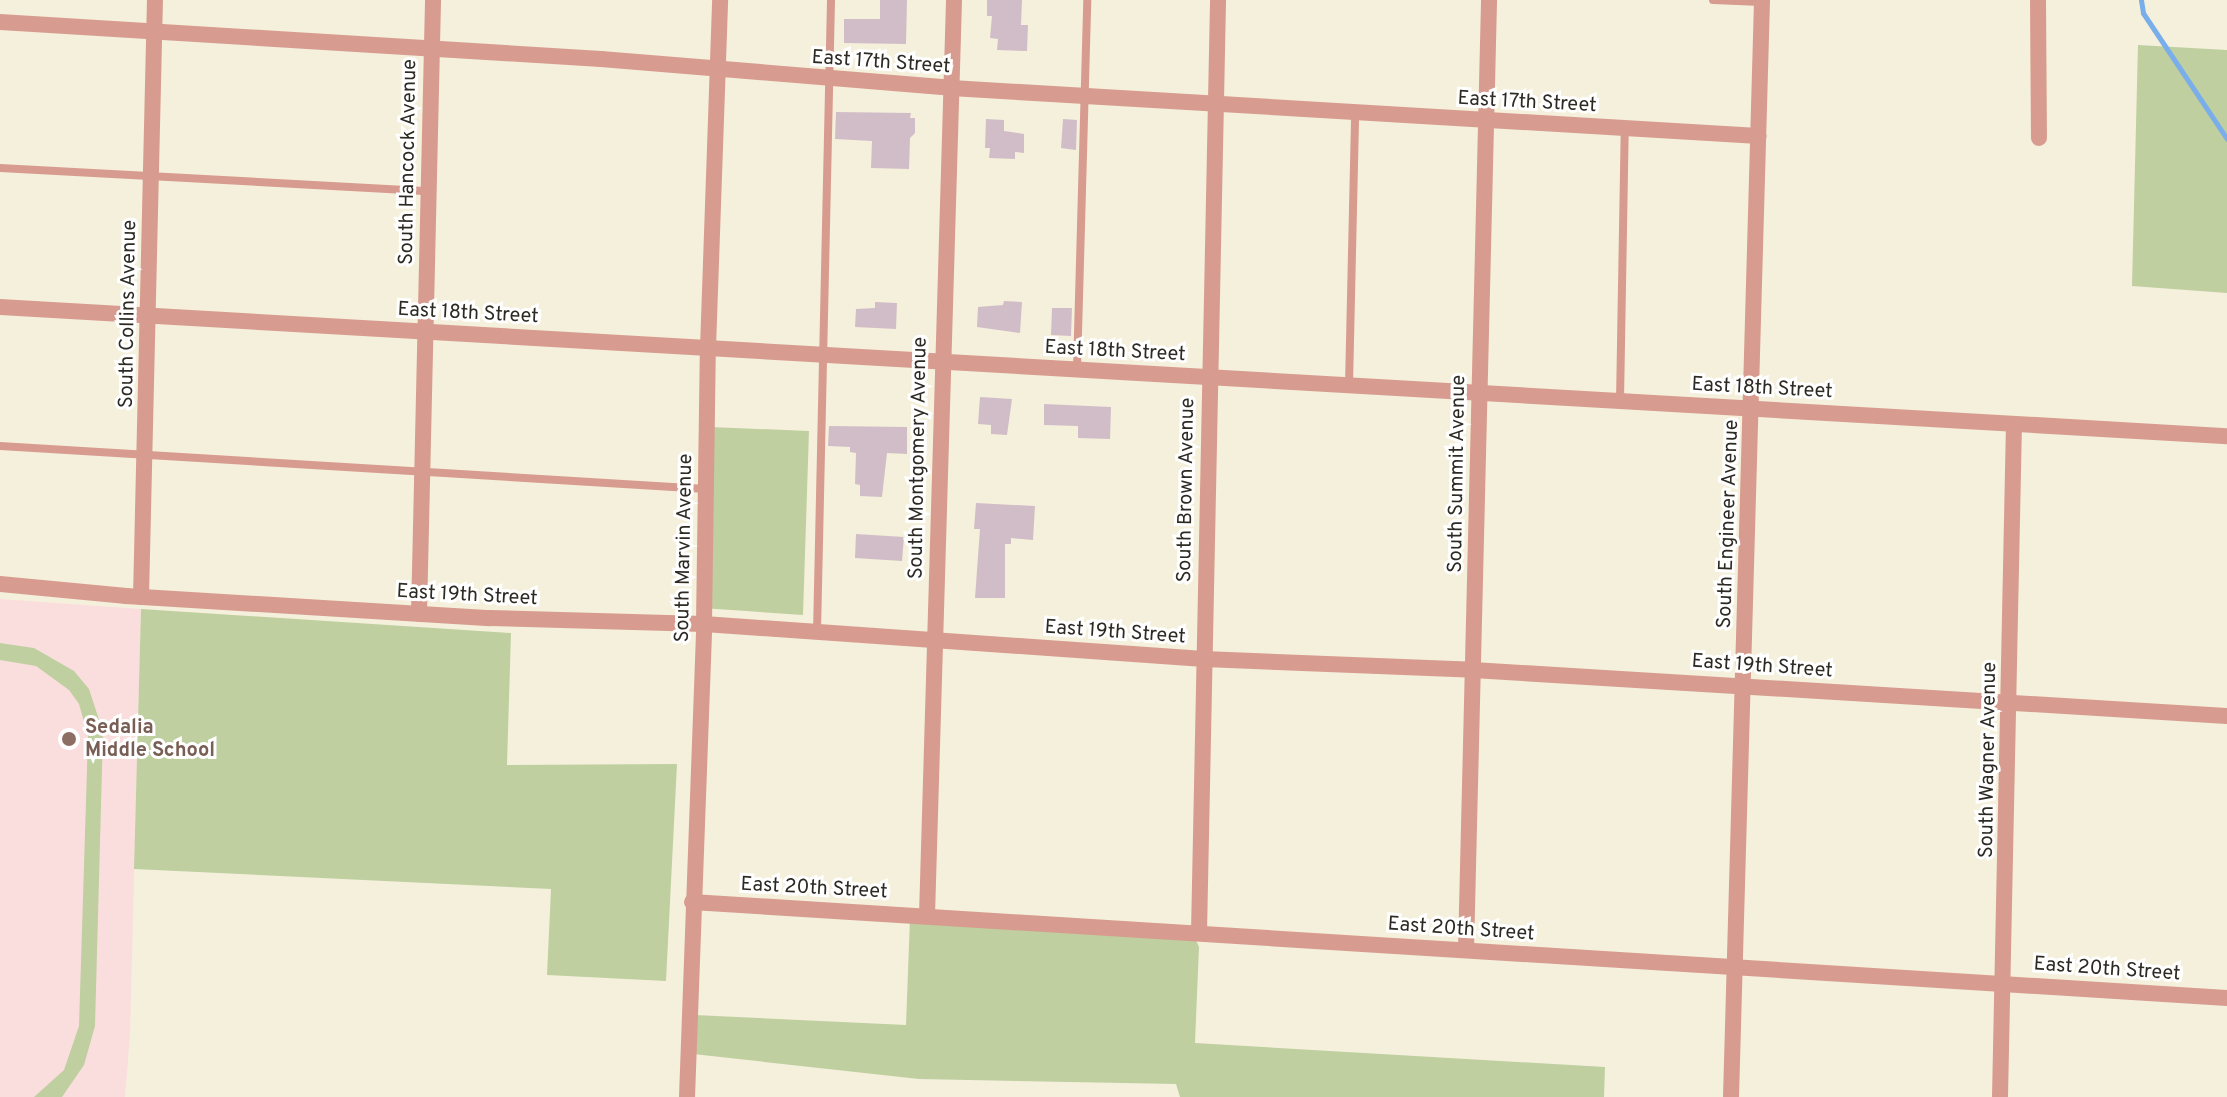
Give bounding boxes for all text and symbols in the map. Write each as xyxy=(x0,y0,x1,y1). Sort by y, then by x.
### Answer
street label: East 17th Street xyxy=(811,46,951,80)
street label: South Hancock Avenue xyxy=(395,58,423,266)
street label: East 17th Street xyxy=(1457,87,1597,119)
street label: South Collins Avenue xyxy=(115,219,143,409)
street label: East 18th Street xyxy=(397,298,539,330)
street label: South Montgomery Avenue xyxy=(905,336,933,580)
street label: East 18th Street xyxy=(1044,336,1186,368)
street label: East 18th Street xyxy=(1691,373,1833,405)
street label: South Summit Avenue xyxy=(1444,374,1472,574)
street label: South Brown Avenue xyxy=(1173,397,1201,583)
street label: South Engineer Avenue xyxy=(1713,419,1745,629)
street label: South Marvin Avenue xyxy=(671,453,699,643)
street label: East 19th Street xyxy=(396,580,538,612)
street label: East 19th Street xyxy=(1044,616,1186,650)
street label: East 19th Street xyxy=(1691,650,1833,684)
street label: South Wagner Avenue xyxy=(1975,661,2003,859)
place label: Sedalia Middle School xyxy=(85,716,215,763)
marker: Sedalia Middle School xyxy=(60,730,78,748)
street label: East 20th Street xyxy=(740,873,888,905)
street label: East 20th Street xyxy=(1387,913,1535,947)
street label: East 20th Street xyxy=(2033,953,2181,987)

